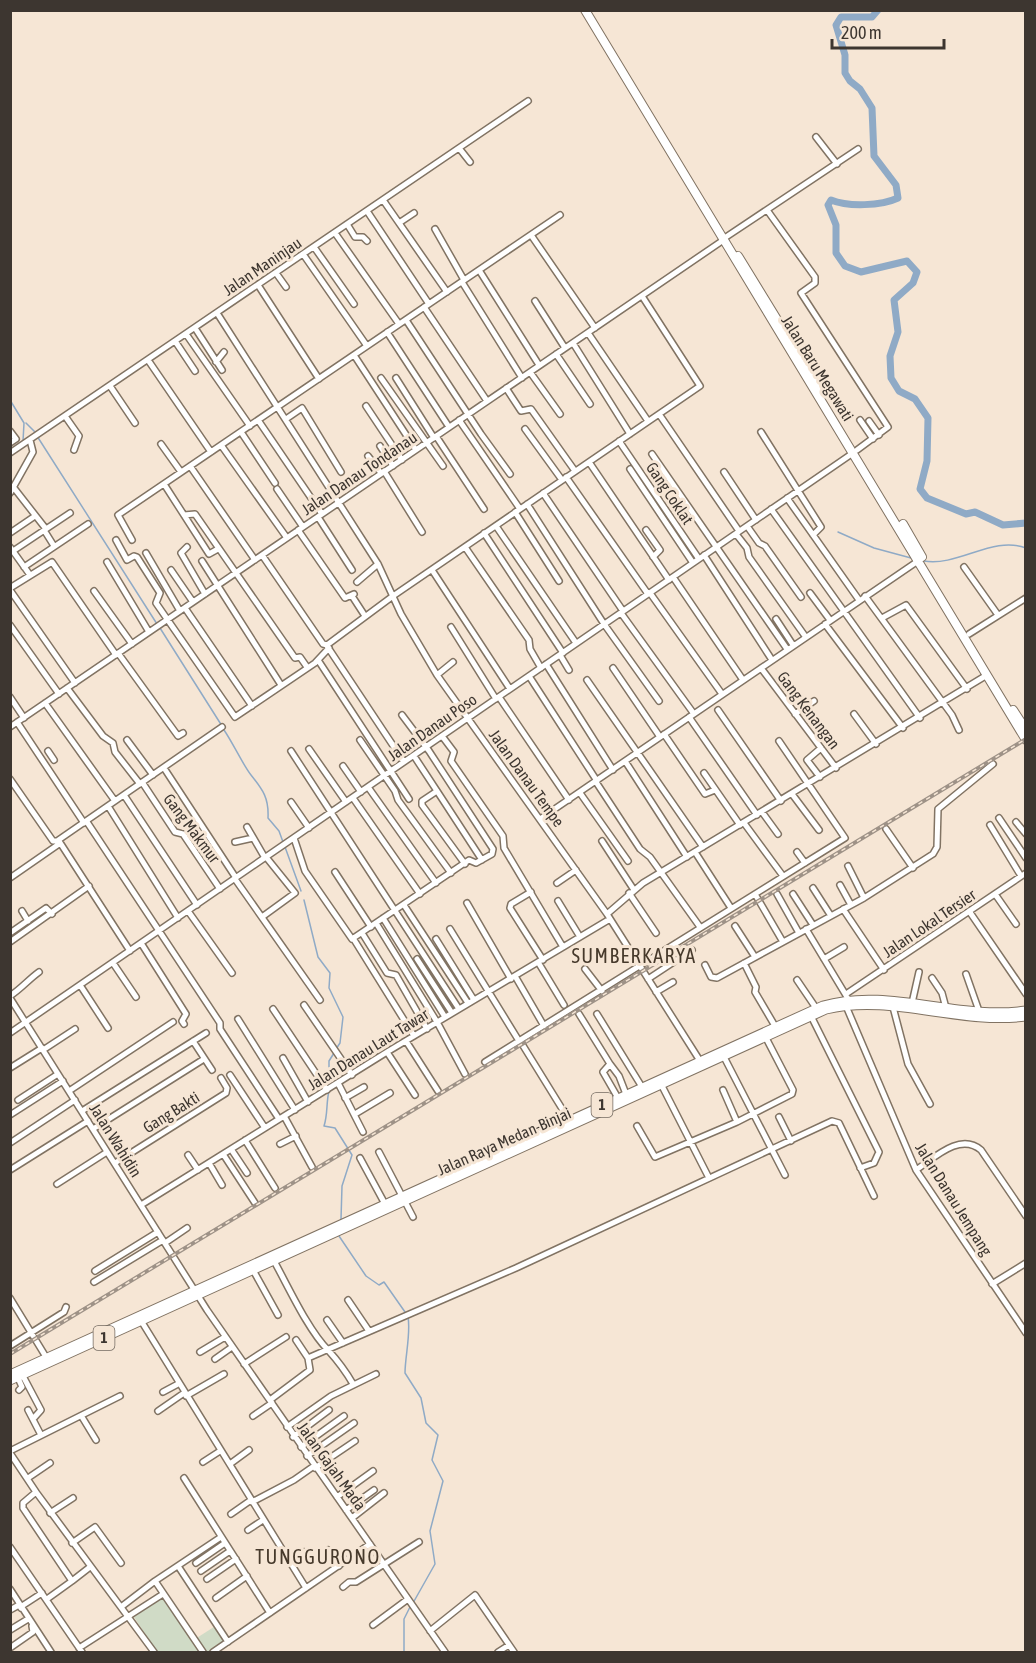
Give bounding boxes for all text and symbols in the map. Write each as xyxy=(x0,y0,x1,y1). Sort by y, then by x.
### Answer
scale bar xyxy=(832,12,944,50)
text: 200 m xyxy=(841,22,882,43)
street label: Jalan Maninjau xyxy=(219,233,305,300)
street label: Jalan Baru Megawati xyxy=(777,312,858,425)
street label: Jalan Danau Tondanau xyxy=(298,428,420,518)
street label: Gang Coklat xyxy=(642,459,697,528)
street label: Gang Kenangan xyxy=(773,668,844,753)
street label: Jalan Danau Poso xyxy=(384,690,480,764)
street label: Jalan Danau Tempe xyxy=(485,726,568,831)
street label: Gang Makmur xyxy=(159,790,224,867)
street label: Jalan Lokal Tersier xyxy=(879,885,979,961)
district label: SUMBERKARYA xyxy=(571,944,697,967)
street label: Jalan Danau Laut Tawar xyxy=(304,1004,432,1093)
street label: Gang Bakti xyxy=(139,1088,203,1137)
road number: 1 xyxy=(592,1093,612,1117)
street label: Jalan Wahidin xyxy=(86,1100,146,1180)
street label: Jalan Raya Medan-Binjai xyxy=(434,1103,574,1179)
street label: Jalan Danau Jempang xyxy=(911,1139,996,1259)
road number: 1 xyxy=(94,1326,114,1350)
street label: Jalan Gajah Mada xyxy=(293,1418,370,1514)
district label: TUNGGURONO xyxy=(255,1545,381,1568)

